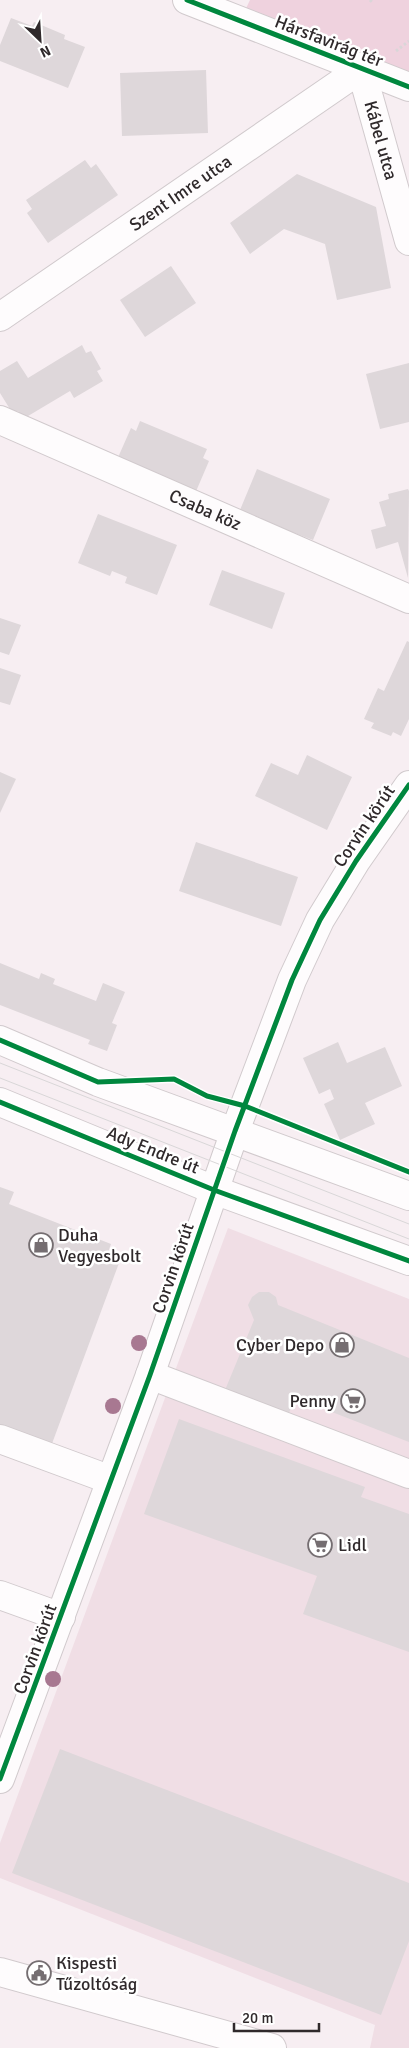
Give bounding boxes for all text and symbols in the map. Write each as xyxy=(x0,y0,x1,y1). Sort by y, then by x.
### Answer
street label: Hársfavirág tér xyxy=(272,10,387,72)
north arrow xyxy=(15,15,65,65)
text: N xyxy=(37,42,53,61)
street label: Kábel utca xyxy=(359,98,402,182)
street label: Szent Imre utca xyxy=(125,150,236,236)
street label: Csaba köz xyxy=(166,484,245,535)
street label: Corvin körút xyxy=(328,781,400,871)
street label: Ady Endre út xyxy=(104,1121,202,1179)
street label: Corvin körút xyxy=(147,1220,199,1316)
place label: Duha Vegyesbolt xyxy=(58,1224,141,1267)
shop icon: Duha Vegyesbolt xyxy=(28,1232,54,1258)
shop icon: Cyber Depo xyxy=(329,1332,355,1358)
place label: Cyber Depo xyxy=(236,1334,324,1356)
supermarket icon: Penny xyxy=(340,1388,366,1414)
place label: Penny xyxy=(290,1390,337,1412)
supermarket icon: Lidl xyxy=(307,1532,333,1558)
place label: Lidl xyxy=(338,1534,367,1556)
street label: Corvin körút xyxy=(8,1601,62,1697)
place label: Kispesti Tűzoltóság xyxy=(56,1952,137,1995)
public building icon: Kispesti Tűzoltóság xyxy=(26,1960,52,1986)
scale bar xyxy=(234,2000,319,2032)
text: 20 m xyxy=(242,2009,273,2027)

